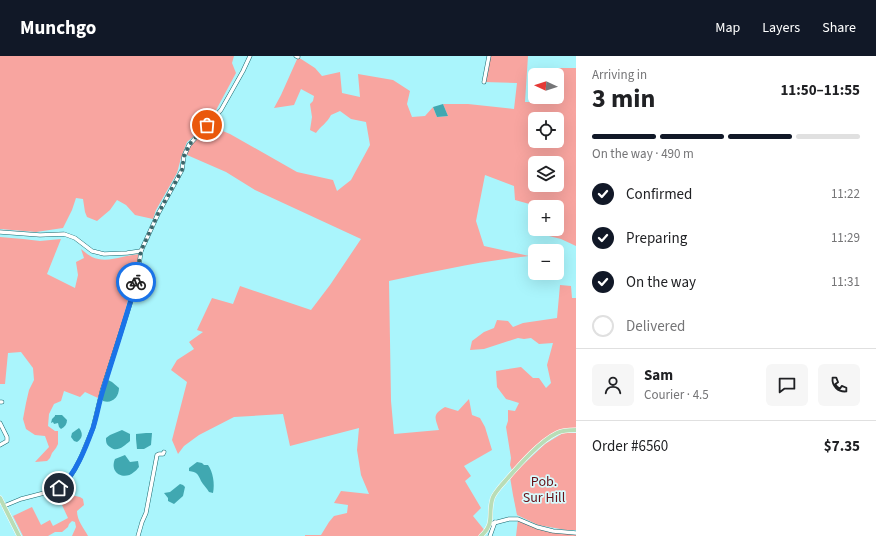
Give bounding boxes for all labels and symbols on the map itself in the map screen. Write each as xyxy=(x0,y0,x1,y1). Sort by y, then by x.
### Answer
north arrow xyxy=(528,68,564,104)
pin xyxy=(190,108,224,142)
courier xyxy=(116,262,156,302)
pin xyxy=(42,471,76,505)
park label: Pob. Sur Hill xyxy=(523,472,566,508)

